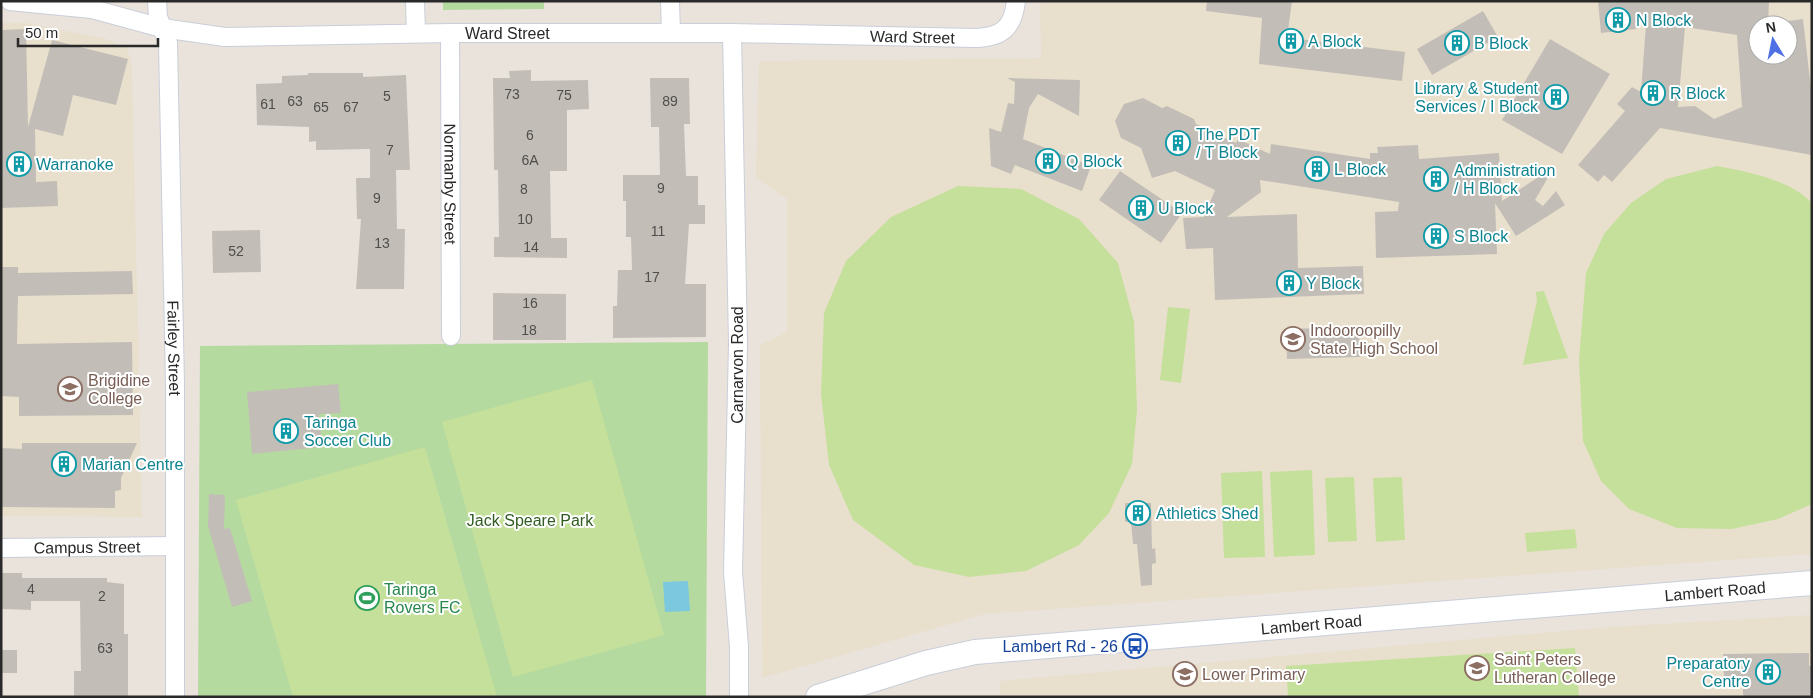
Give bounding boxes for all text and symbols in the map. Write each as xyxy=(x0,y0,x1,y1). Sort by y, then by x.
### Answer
building icon: N Block xyxy=(1605,7,1631,33)
place label: N Block xyxy=(1636,12,1692,29)
scale bar xyxy=(18,15,158,47)
north arrow xyxy=(1748,15,1798,65)
text: N xyxy=(1764,18,1777,36)
text: 50 m xyxy=(25,24,58,41)
street label: Ward Street xyxy=(465,25,550,42)
street label: Ward Street xyxy=(870,28,955,47)
building icon: A Block xyxy=(1278,28,1304,54)
building icon: B Block xyxy=(1444,30,1470,56)
place label: A Block xyxy=(1308,33,1362,50)
place label: B Block xyxy=(1474,35,1529,52)
place label: Library & Student Services / I Block xyxy=(1414,80,1539,115)
building icon: R Block xyxy=(1640,80,1666,106)
building icon: Library & Student Services / I Block xyxy=(1543,84,1569,110)
place label: R Block xyxy=(1670,85,1726,102)
house number: 73 xyxy=(504,86,520,102)
house number: 75 xyxy=(556,87,572,103)
house number: 5 xyxy=(383,88,391,104)
house number: 63 xyxy=(287,93,303,109)
house number: 89 xyxy=(662,93,678,109)
house number: 61 xyxy=(260,96,276,112)
house number: 65 xyxy=(313,99,329,115)
house number: 67 xyxy=(343,99,359,115)
street label: Normanby Street xyxy=(441,123,459,245)
place label: The PDT / T Block xyxy=(1196,126,1260,161)
house number: 6 xyxy=(526,127,534,143)
building icon: The PDT / T Block xyxy=(1165,130,1191,156)
house number: 7 xyxy=(386,142,394,158)
building icon: Q Block xyxy=(1035,148,1061,174)
building icon: Warranoke xyxy=(6,151,32,177)
house number: 6A xyxy=(521,152,539,168)
place label: Q Block xyxy=(1066,153,1123,170)
place label: Warranoke xyxy=(36,156,114,173)
building icon: L Block xyxy=(1304,156,1330,182)
place label: L Block xyxy=(1334,161,1387,178)
place label: Administration / H Block xyxy=(1454,162,1555,197)
building icon: Administration / H Block xyxy=(1423,166,1449,192)
house number: 9 xyxy=(657,180,665,196)
house number: 8 xyxy=(520,181,528,197)
house number: 9 xyxy=(373,190,381,206)
building icon: U Block xyxy=(1128,195,1154,221)
place label: U Block xyxy=(1158,200,1214,217)
house number: 10 xyxy=(517,211,533,227)
house number: 11 xyxy=(651,223,665,239)
building icon: S Block xyxy=(1423,223,1449,249)
place label: S Block xyxy=(1454,228,1509,245)
house number: 13 xyxy=(374,235,390,251)
house number: 14 xyxy=(523,239,539,255)
house number: 52 xyxy=(228,243,244,259)
house number: 17 xyxy=(644,269,660,285)
building icon: Y Block xyxy=(1276,270,1302,296)
place label: Y Block xyxy=(1306,275,1361,292)
house number: 16 xyxy=(522,295,538,311)
street label: Fairley Street xyxy=(164,300,183,396)
street label: Carnarvon Road xyxy=(729,306,746,424)
house number: 18 xyxy=(521,322,537,338)
place label: Indooroopilly State High School xyxy=(1310,322,1438,357)
school or university icon: Indooroopilly State High School xyxy=(1280,326,1306,352)
place label: Brigidine College xyxy=(88,372,150,407)
school or university icon: Brigidine College xyxy=(57,376,83,402)
place label: Taringa Soccer Club xyxy=(304,414,391,449)
building icon: Taringa Soccer Club xyxy=(273,418,299,444)
building icon: Marian Centre xyxy=(51,451,77,477)
place label: Marian Centre xyxy=(82,456,183,473)
building icon: Athletics Shed xyxy=(1125,500,1151,526)
place label: Athletics Shed xyxy=(1156,505,1258,522)
park label: Jack Speare Park xyxy=(467,512,594,529)
street label: Campus Street xyxy=(34,538,141,557)
street label: Lambert Road xyxy=(1664,579,1766,604)
house number: 4 xyxy=(27,581,35,597)
place label: Taringa Rovers FC xyxy=(384,581,460,616)
sports icon: Taringa Rovers FC xyxy=(354,585,380,611)
house number: 2 xyxy=(98,588,106,604)
street label: Lambert Road xyxy=(1260,612,1363,637)
bus stop icon: Lambert Rd - 26 xyxy=(1122,633,1148,659)
place label: Lambert Rd - 26 xyxy=(1002,638,1118,655)
house number: 63 xyxy=(97,640,113,656)
place label: Saint Peters Lutheran College xyxy=(1494,651,1616,686)
school or university icon: Saint Peters Lutheran College xyxy=(1464,655,1490,681)
place label: Preparatory Centre xyxy=(1666,655,1750,690)
building icon: Preparatory Centre xyxy=(1755,659,1781,685)
school or university icon: Lower Primary xyxy=(1172,661,1198,687)
place label: Lower Primary xyxy=(1202,666,1305,683)

